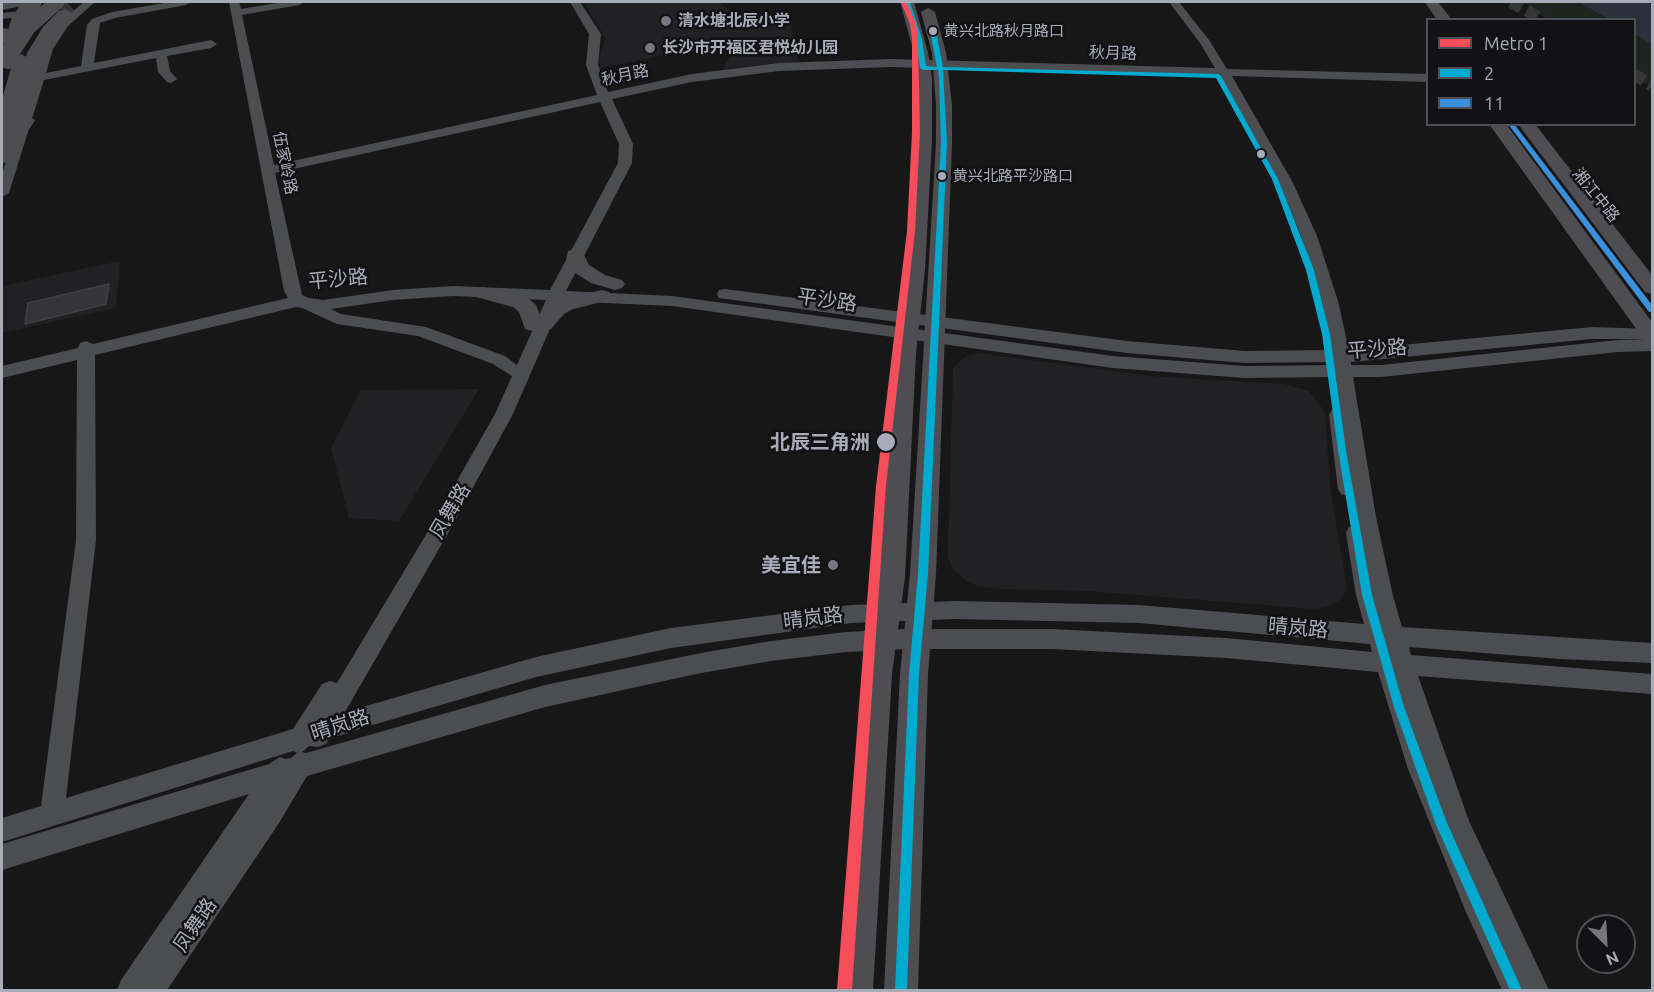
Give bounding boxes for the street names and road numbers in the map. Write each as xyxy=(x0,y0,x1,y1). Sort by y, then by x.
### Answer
street label: 秋月路 xyxy=(1089,43,1137,63)
street label: 秋月路 xyxy=(600,61,650,89)
street label: 伍家岭路 xyxy=(269,130,301,196)
street label: 湘江中路 xyxy=(1568,164,1624,226)
street label: 平沙路 xyxy=(307,264,369,294)
street label: 平沙路 xyxy=(796,284,858,316)
street label: 平沙路 xyxy=(1346,335,1408,363)
street label: 凤舞路 xyxy=(425,479,475,543)
street label: 晴岚路 xyxy=(782,602,844,634)
street label: 晴岚路 xyxy=(1267,613,1329,643)
street label: 晴岚路 xyxy=(308,704,372,746)
street label: 凤舞路 xyxy=(168,893,222,957)

